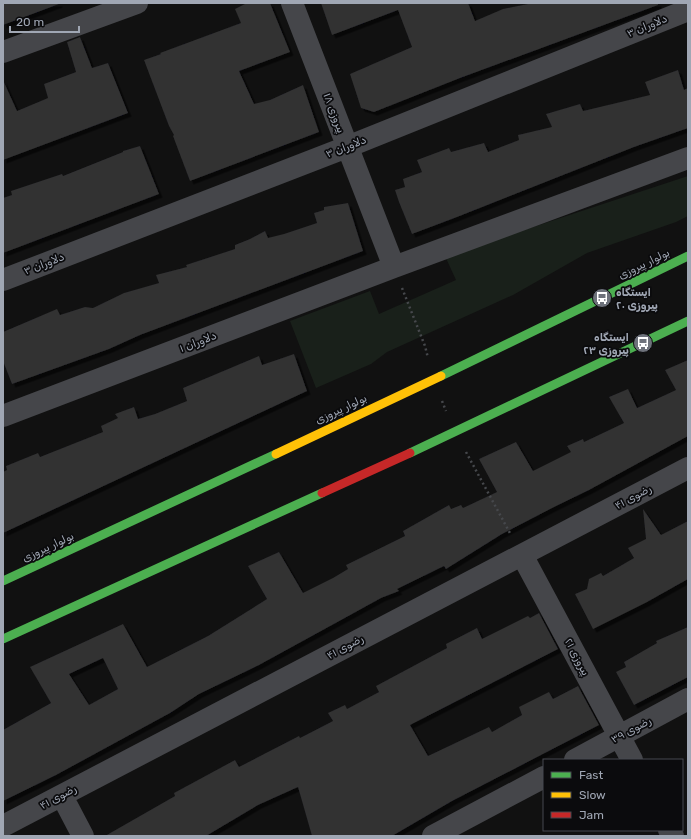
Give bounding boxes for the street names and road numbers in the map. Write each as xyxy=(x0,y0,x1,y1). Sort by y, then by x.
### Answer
street label: دلاوران ۳ xyxy=(625,12,669,41)
street label: پیروزی ۱۸ xyxy=(319,91,348,135)
street label: دلاوران ۳ xyxy=(324,133,368,162)
street label: بولوار پیروزی xyxy=(616,246,672,283)
street label: دلاوران ۳ xyxy=(22,250,66,279)
street label: دلاوران ۱ xyxy=(178,329,219,356)
street label: بولوار پیروزی xyxy=(313,391,369,428)
street label: رضوی ۴۱ xyxy=(612,482,654,513)
street label: بولوار پیروزی xyxy=(20,529,76,566)
street label: رضوی ۴۱ xyxy=(324,632,366,663)
street label: پیروزی ۲۱ xyxy=(561,636,592,678)
street label: رضوی ۳۹ xyxy=(609,714,654,747)
street label: رضوی ۴۱ xyxy=(37,782,79,813)

